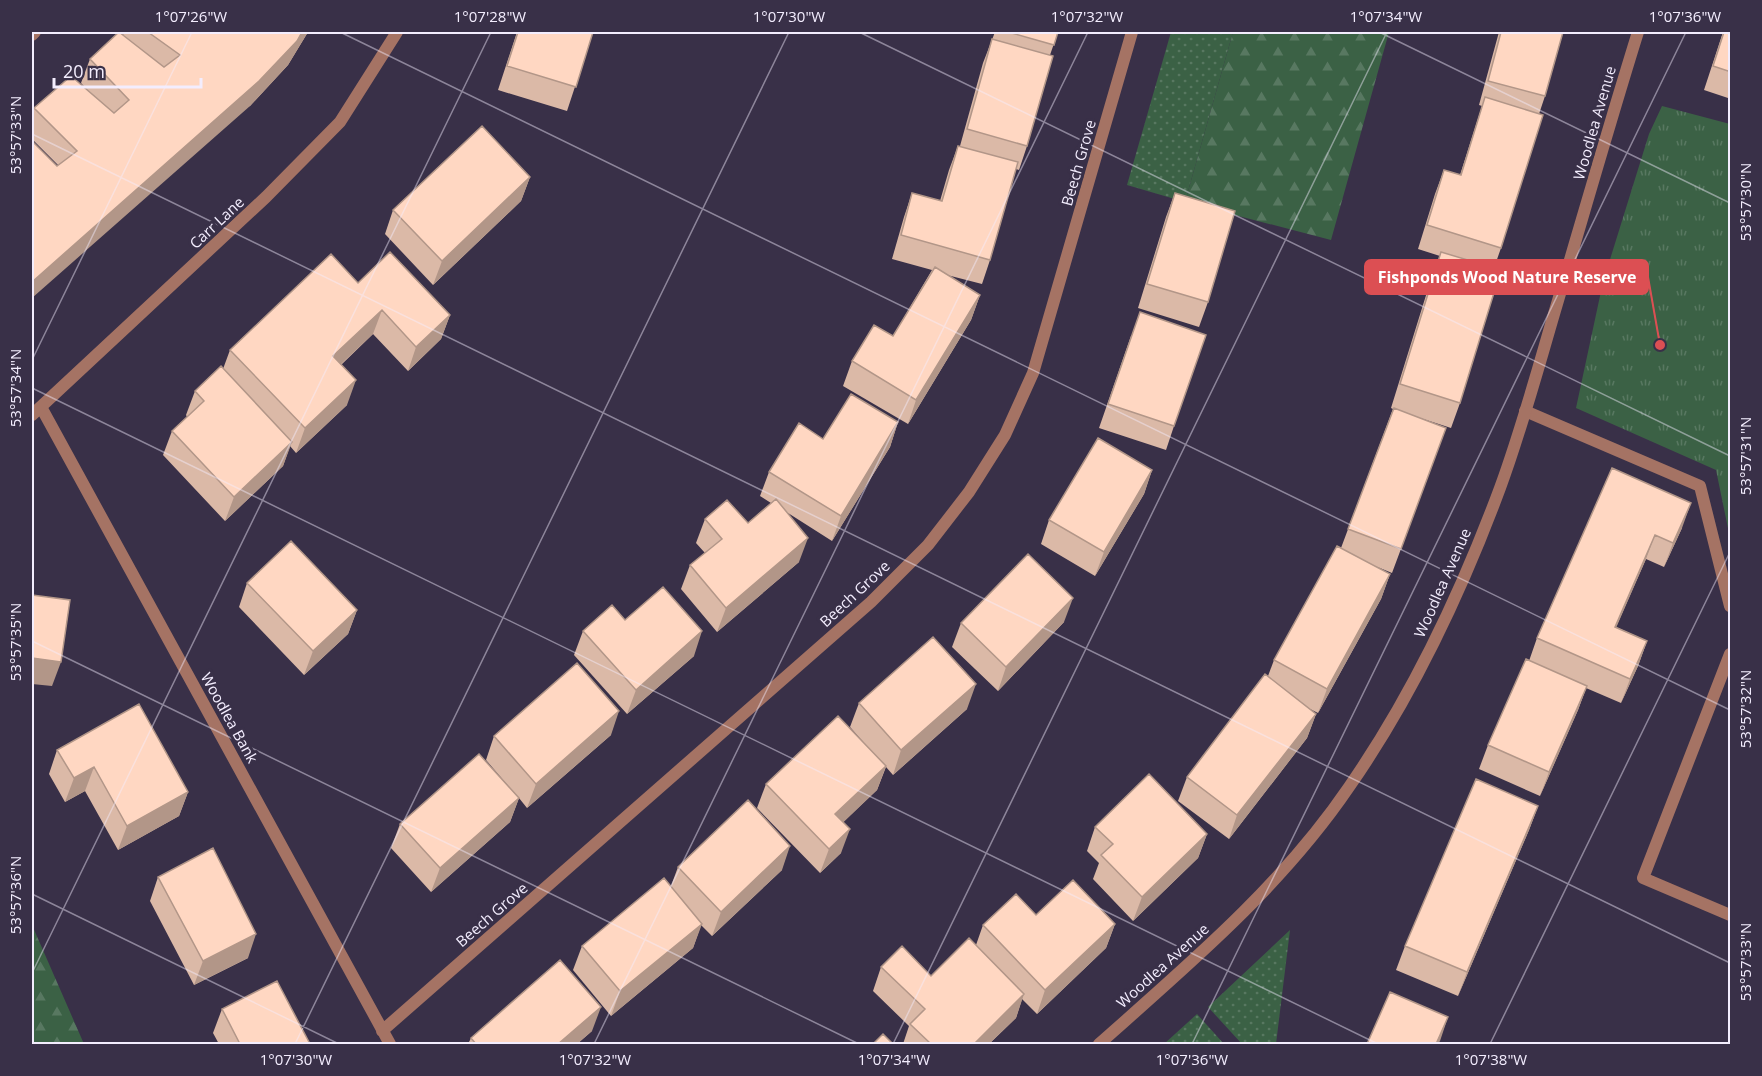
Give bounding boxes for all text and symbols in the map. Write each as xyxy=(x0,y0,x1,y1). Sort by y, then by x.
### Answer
text: 1°07'26"W xyxy=(155,6,227,26)
text: 1°07'28"W xyxy=(454,6,526,26)
text: 1°07'30"W xyxy=(753,6,825,26)
text: 1°07'32"W xyxy=(1051,6,1123,26)
text: 1°07'34"W xyxy=(1350,6,1422,26)
text: 1°07'36"W xyxy=(1649,6,1721,26)
scale bar xyxy=(54,51,201,89)
text: 20 m xyxy=(63,59,105,83)
street label: Woodlea Avenue xyxy=(1568,63,1620,182)
text: 53°57'33"N xyxy=(5,96,25,174)
street label: Beech Grove xyxy=(1056,117,1100,208)
text: 53°57'30"N xyxy=(1735,163,1755,241)
street label: Carr Lane xyxy=(185,192,248,253)
callout: Fishponds Wood Nature Reserve xyxy=(1365,260,1648,294)
text: Fishponds Wood Nature Reserve xyxy=(1378,266,1636,288)
text: 53°57'34"N xyxy=(5,349,25,427)
text: 53°57'31"N xyxy=(1735,417,1755,495)
street label: Woodlea Avenue xyxy=(1409,525,1475,640)
street label: Beech Grove xyxy=(815,556,894,631)
text: 53°57'35"N xyxy=(5,603,25,681)
street label: Woodlea Bank xyxy=(197,669,263,766)
text: 53°57'32"N xyxy=(1735,670,1755,748)
text: 53°57'36"N xyxy=(5,856,25,934)
street label: Beech Grove xyxy=(451,878,531,951)
street label: Woodlea Avenue xyxy=(1112,918,1213,1012)
text: 53°57'33"N xyxy=(1735,923,1755,1001)
text: 1°07'30"W xyxy=(260,1049,332,1069)
text: 1°07'32"W xyxy=(559,1049,631,1069)
text: 1°07'34"W xyxy=(858,1049,930,1069)
text: 1°07'36"W xyxy=(1156,1049,1228,1069)
text: 1°07'38"W xyxy=(1455,1049,1527,1069)

